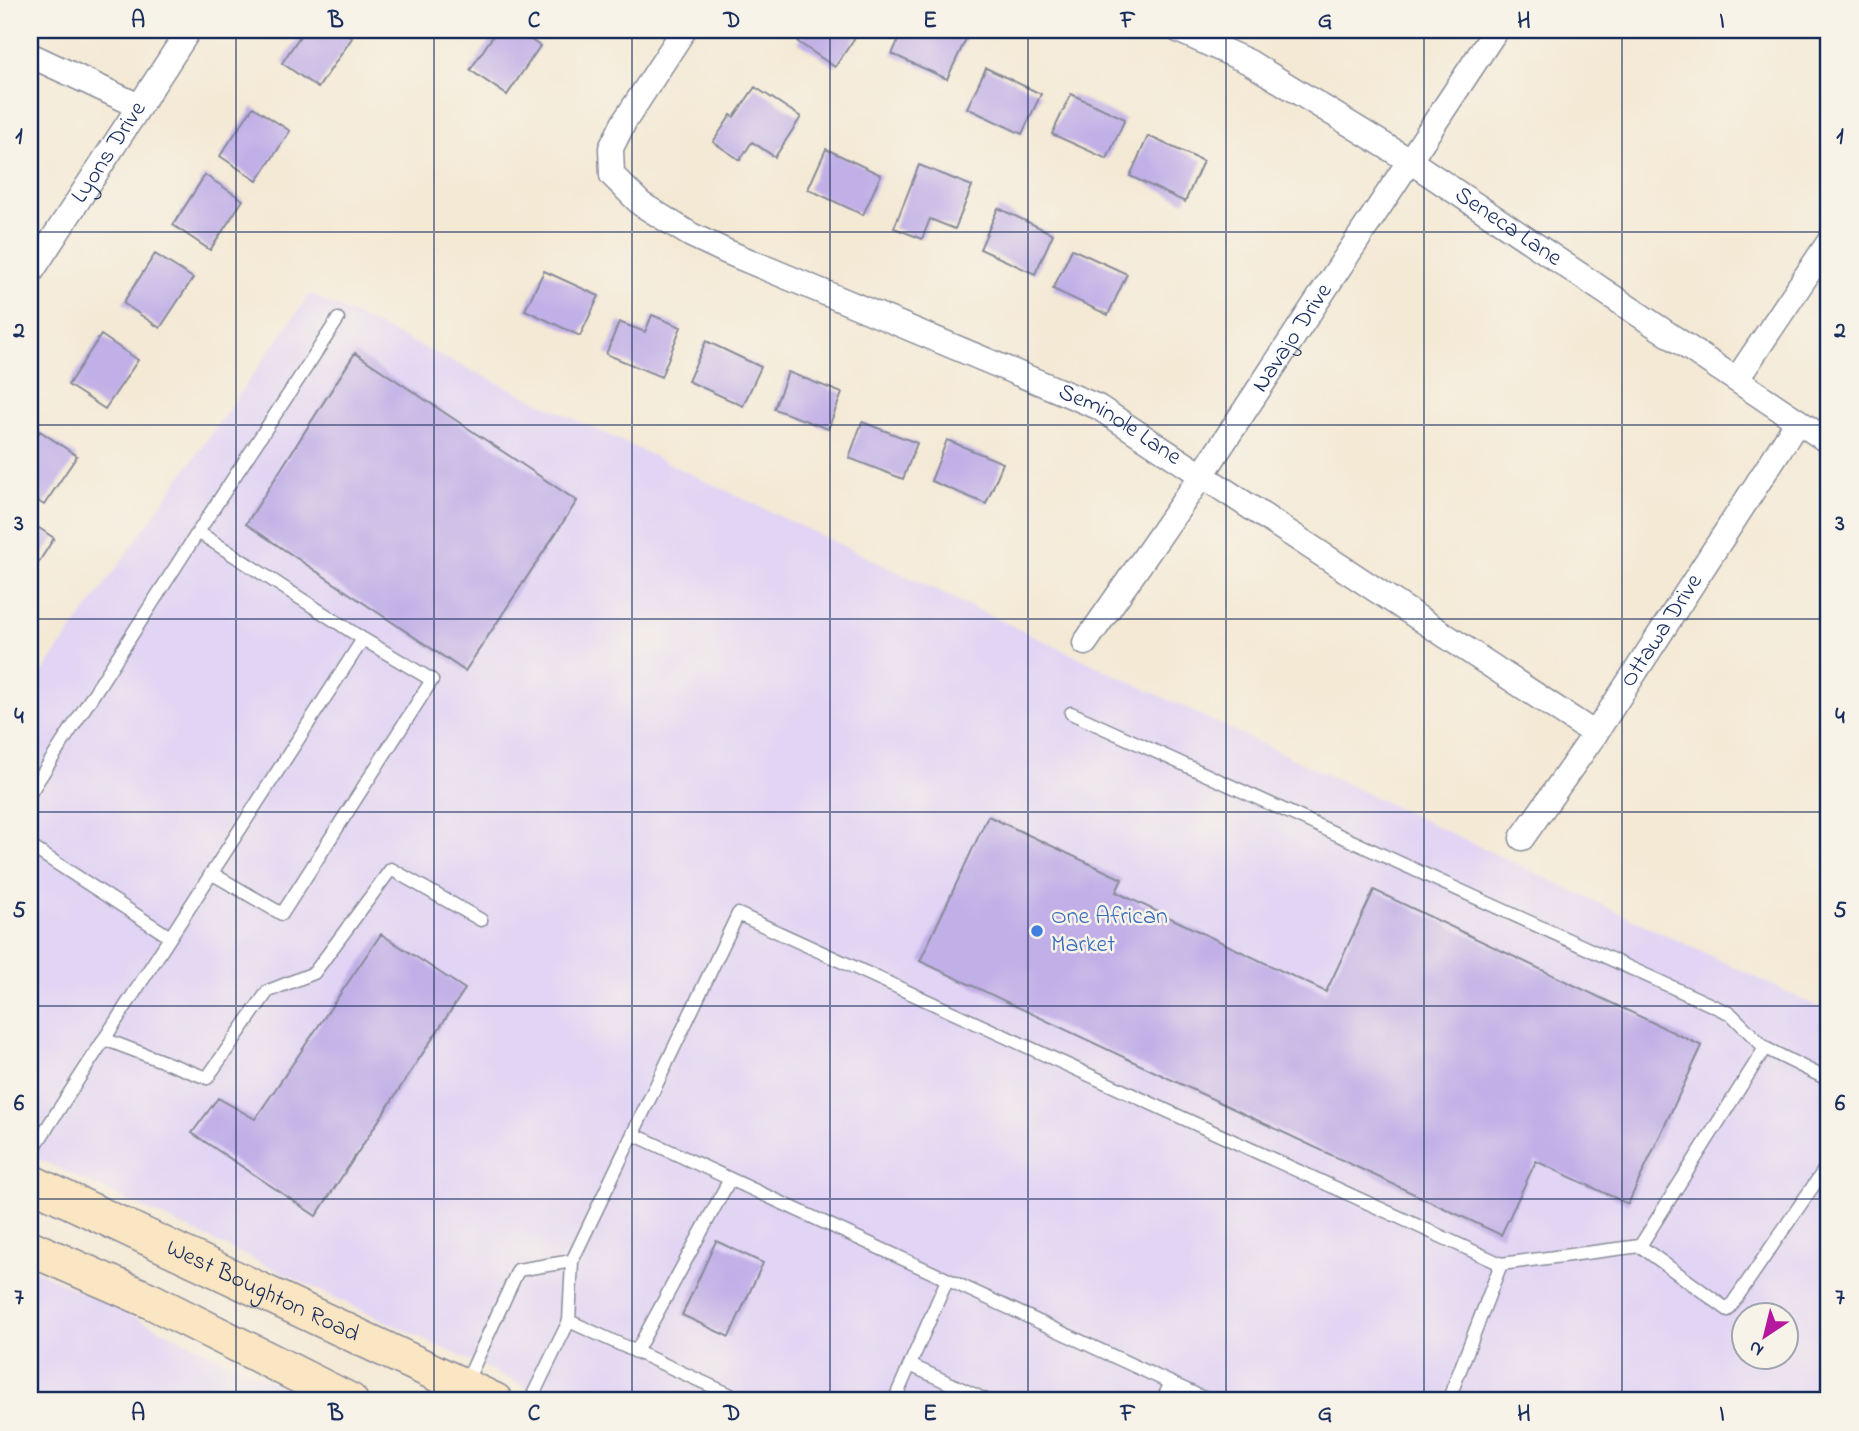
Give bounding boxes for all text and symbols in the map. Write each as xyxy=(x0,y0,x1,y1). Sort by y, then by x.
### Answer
text: A xyxy=(131,5,145,38)
text: B xyxy=(327,5,344,38)
text: C xyxy=(528,5,541,38)
text: D xyxy=(723,5,740,38)
text: E xyxy=(923,5,937,38)
text: F xyxy=(1120,5,1136,38)
text: G xyxy=(1318,5,1332,38)
text: H xyxy=(1517,5,1531,38)
text: I xyxy=(1719,5,1725,38)
street label: Lyons Drive xyxy=(63,94,156,211)
text: 1 xyxy=(15,121,23,154)
text: 1 xyxy=(1836,121,1844,154)
street label: Seneca Lane xyxy=(1447,178,1569,276)
street label: Navajo Drive xyxy=(1244,276,1342,400)
text: 2 xyxy=(12,315,25,348)
text: 2 xyxy=(1833,315,1846,348)
street label: Seminole Lane xyxy=(1053,375,1188,475)
text: 3 xyxy=(13,508,24,541)
text: 3 xyxy=(1834,508,1845,541)
street label: Ottawa Drive xyxy=(1612,567,1712,695)
text: 4 xyxy=(14,701,24,734)
text: 4 xyxy=(1835,701,1845,734)
text: 5 xyxy=(12,895,26,928)
text: 5 xyxy=(1833,895,1847,928)
place label: One African Market xyxy=(1051,900,1168,963)
marker: One African Market xyxy=(1029,923,1045,939)
text: 6 xyxy=(14,1088,25,1121)
text: 6 xyxy=(1835,1088,1846,1121)
street label: West Boughton Road xyxy=(160,1231,365,1352)
text: 7 xyxy=(14,1282,24,1315)
text: 7 xyxy=(1835,1282,1845,1315)
north arrow xyxy=(1730,1302,1800,1372)
text: N xyxy=(1744,1333,1770,1363)
text: A xyxy=(131,1398,145,1431)
text: B xyxy=(327,1398,344,1431)
text: C xyxy=(528,1398,541,1431)
text: D xyxy=(723,1398,740,1431)
text: E xyxy=(923,1398,937,1431)
text: F xyxy=(1120,1398,1136,1431)
text: G xyxy=(1318,1398,1332,1431)
text: H xyxy=(1517,1398,1531,1431)
text: I xyxy=(1719,1398,1725,1431)

